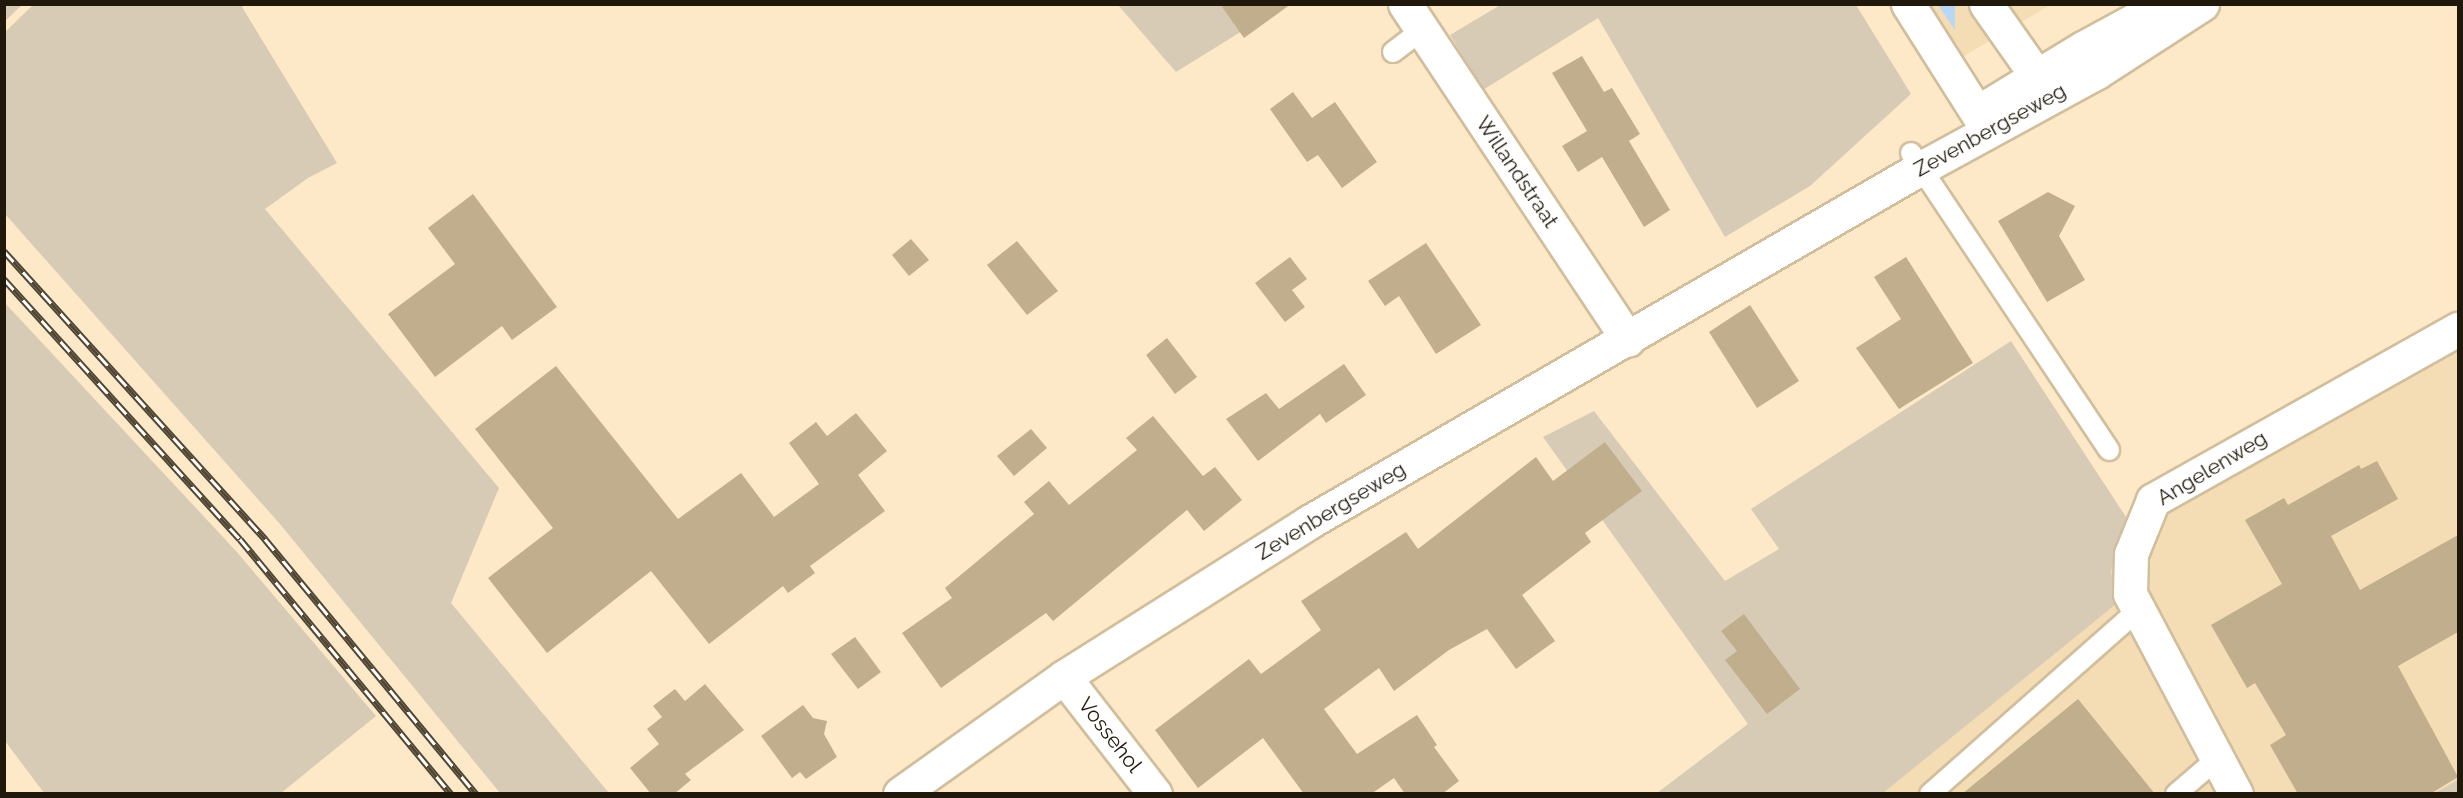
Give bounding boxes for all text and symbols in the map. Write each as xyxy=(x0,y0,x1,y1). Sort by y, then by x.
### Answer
street label: Zevenbergseweg xyxy=(1910,78,2070,182)
street label: Willandstraat xyxy=(1470,111,1564,233)
street label: Angelenweg xyxy=(2152,425,2272,511)
street label: Zevenbergseweg xyxy=(1252,456,1410,566)
street label: Vossehol xyxy=(1073,692,1147,778)

